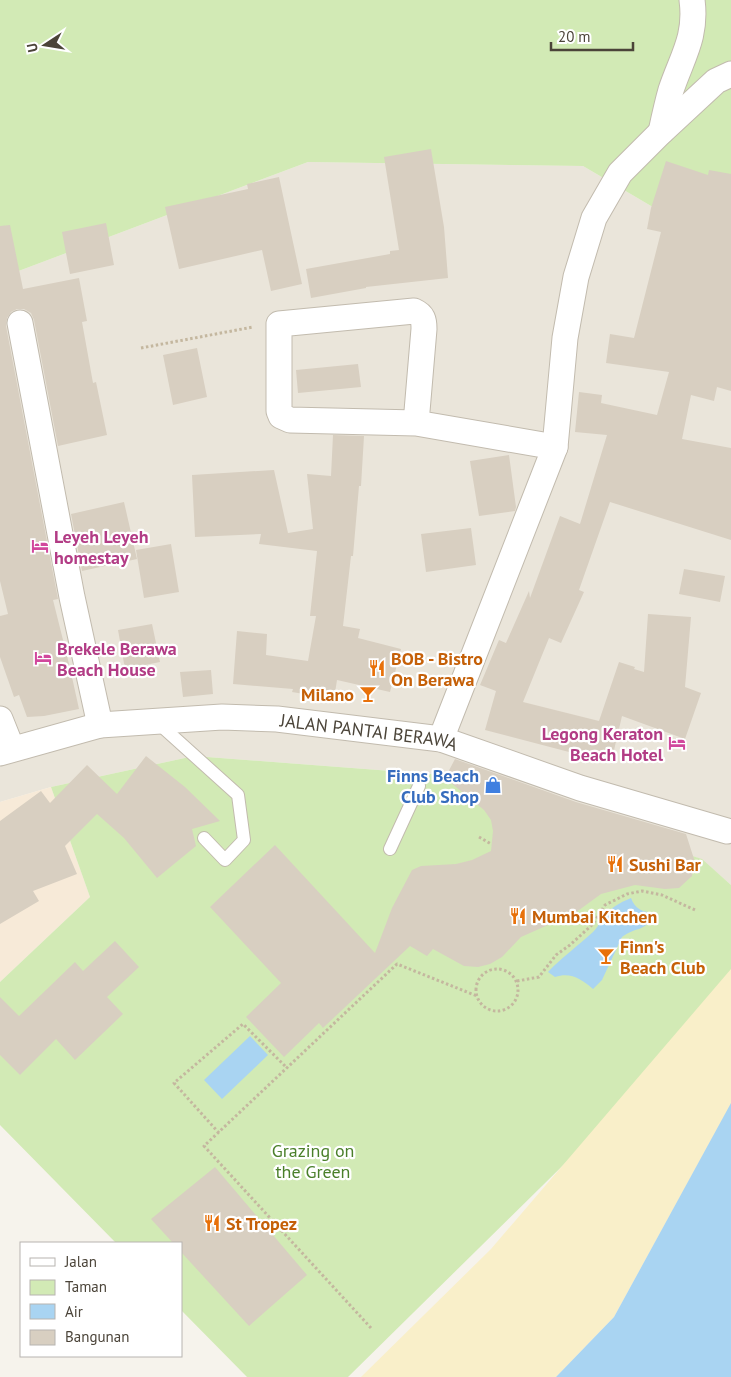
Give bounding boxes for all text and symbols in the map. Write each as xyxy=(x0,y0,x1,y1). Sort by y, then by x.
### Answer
north arrow xyxy=(20,20,70,70)
scale bar xyxy=(551,20,634,52)
text: 20 m xyxy=(558,27,591,46)
text: U xyxy=(23,42,42,54)
place label: Leyeh Leyeh homestay xyxy=(54,525,148,569)
hotel icon: Leyeh Leyeh homestay xyxy=(30,536,50,556)
place label: Brekele Berawa Beach House xyxy=(57,637,177,681)
place label: BOB - Bistro On Berawa xyxy=(391,647,483,691)
hotel icon: Brekele Berawa Beach House xyxy=(33,648,53,668)
restaurant icon: BOB - Bistro On Berawa xyxy=(367,658,387,678)
place label: Milano xyxy=(301,683,354,706)
bar icon: Milano xyxy=(358,684,378,704)
street label: JALAN PANTAI BERAWA xyxy=(278,708,461,756)
place label: Legong Keraton Beach Hotel xyxy=(542,722,664,766)
hotel icon: Legong Keraton Beach Hotel xyxy=(667,733,687,753)
place label: Finns Beach Club Shop xyxy=(387,764,479,808)
shop icon: Finns Beach Club Shop xyxy=(483,775,503,795)
place label: Sushi Bar xyxy=(629,853,702,876)
restaurant icon: Sushi Bar xyxy=(605,854,625,874)
place label: Mumbai Kitchen xyxy=(532,905,657,928)
restaurant icon: Mumbai Kitchen xyxy=(508,906,528,926)
place label: Finn's Beach Club xyxy=(620,935,706,979)
bar icon: Finn's Beach Club xyxy=(596,946,616,966)
park label: Grazing on the Green xyxy=(272,1139,354,1183)
place label: St Tropez xyxy=(226,1212,297,1235)
restaurant icon: St Tropez xyxy=(202,1213,222,1233)
legend xyxy=(20,1242,182,1357)
text: Jalan xyxy=(64,1252,97,1271)
text: Taman xyxy=(65,1277,107,1296)
text: Air xyxy=(65,1302,83,1321)
text: Bangunan xyxy=(65,1327,129,1346)

